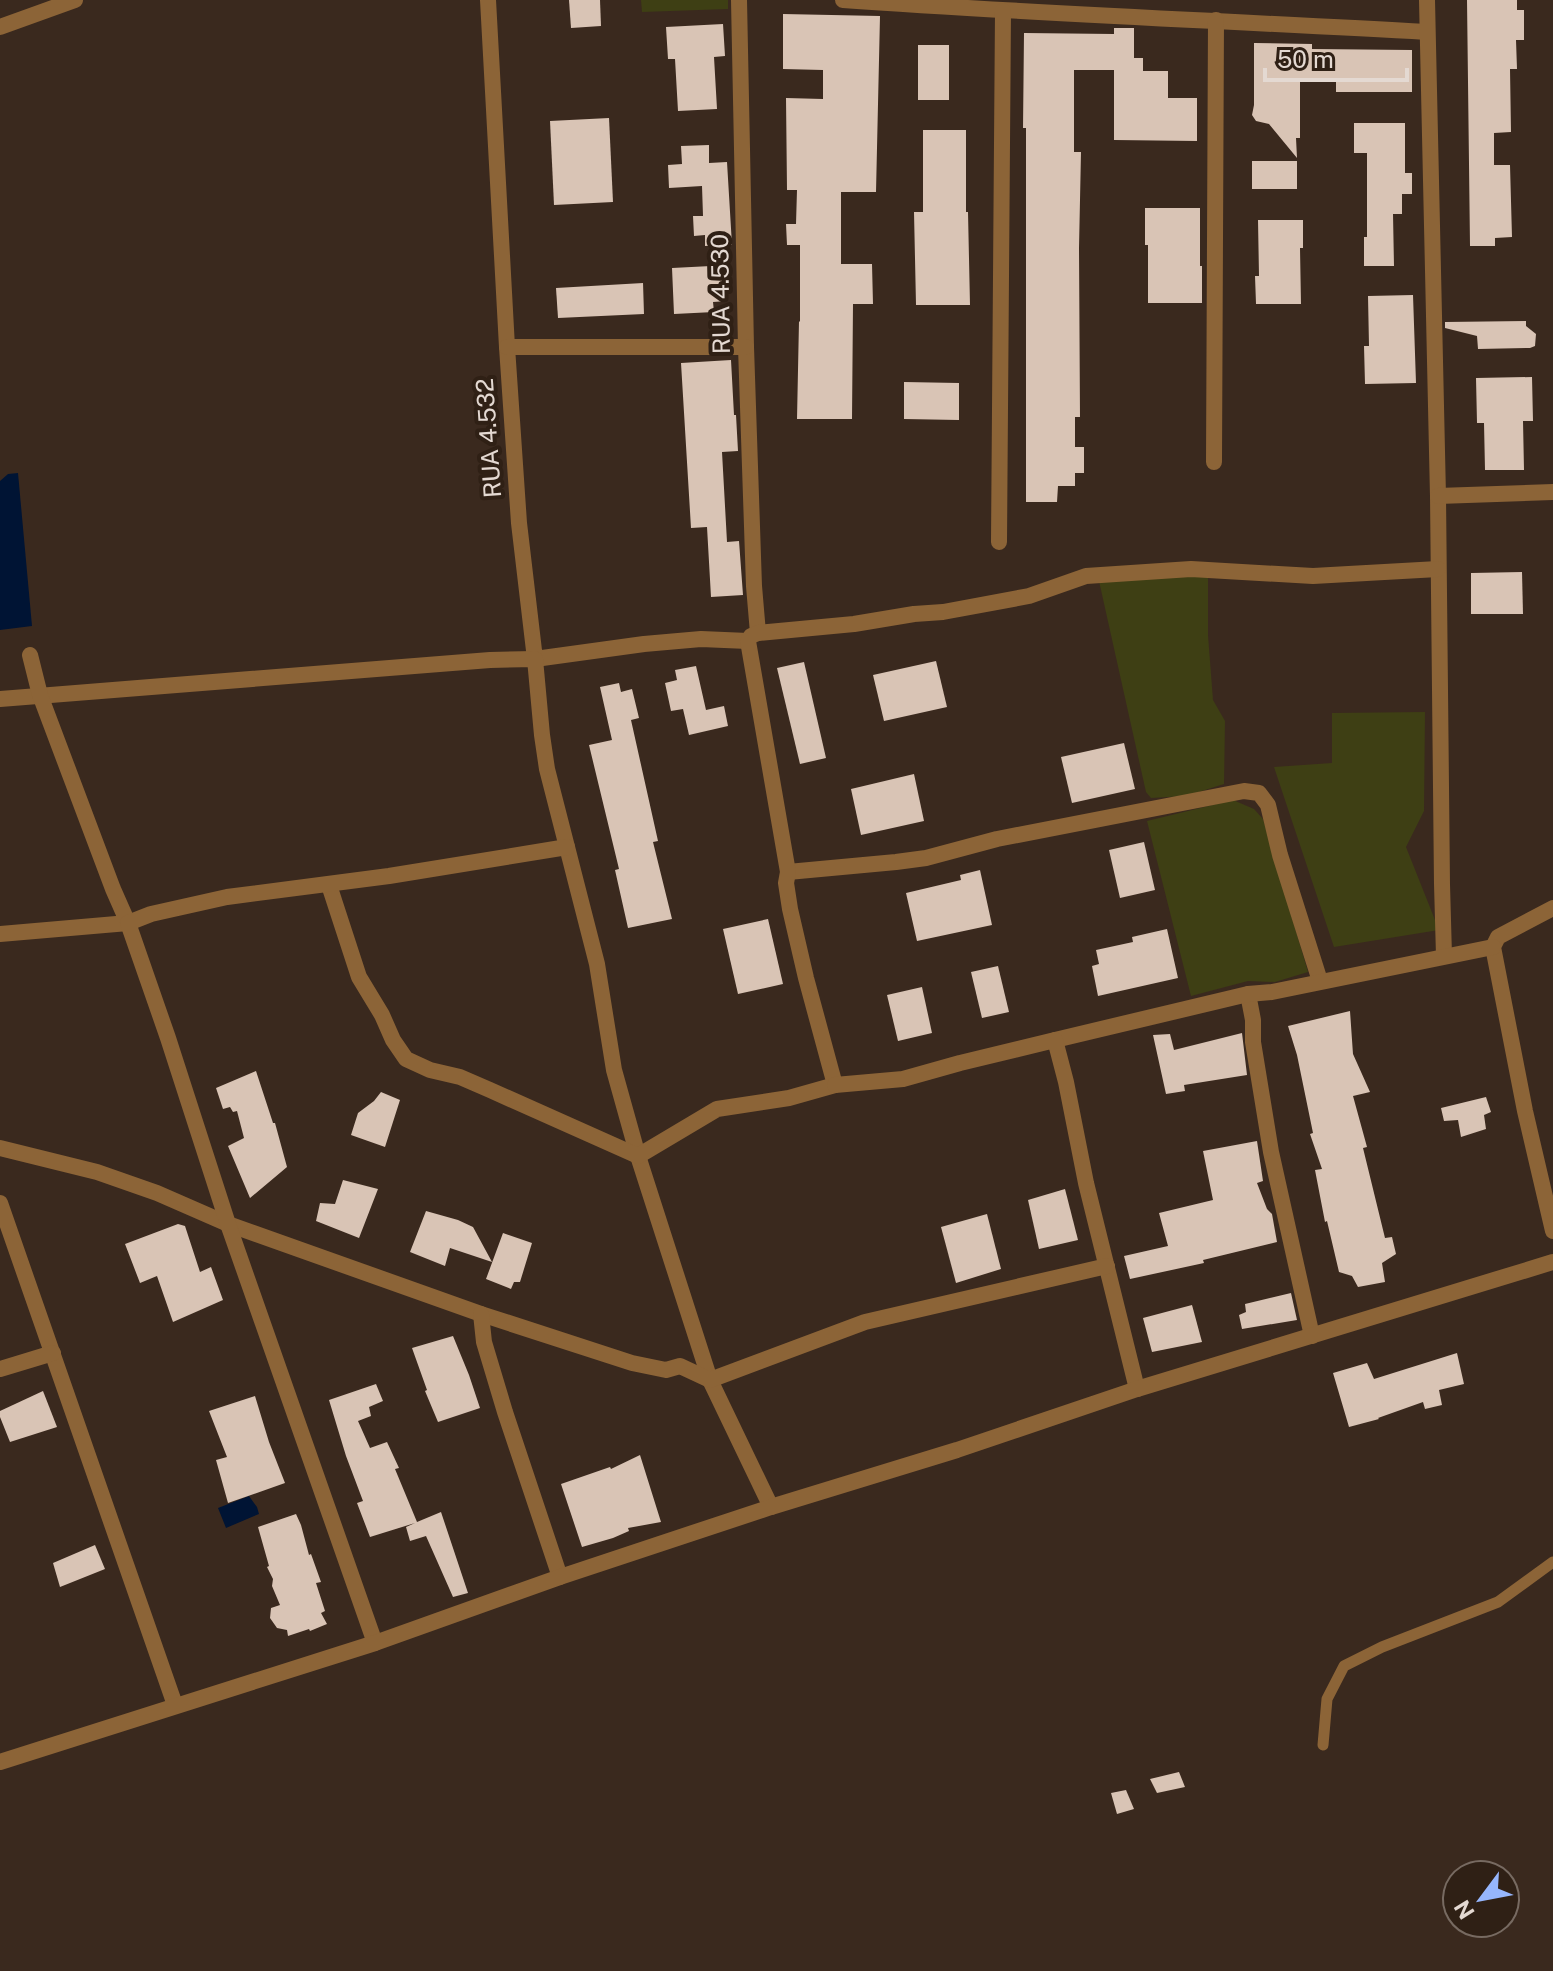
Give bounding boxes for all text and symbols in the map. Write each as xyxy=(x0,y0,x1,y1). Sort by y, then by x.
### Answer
scale bar xyxy=(1265,32,1407,82)
text: 50 m xyxy=(1277,45,1334,73)
street label: RUA 4.530 xyxy=(705,234,735,354)
street label: RUA 4.532 xyxy=(470,377,506,499)
north arrow xyxy=(1441,1859,1521,1939)
text: N xyxy=(1448,1895,1480,1924)

